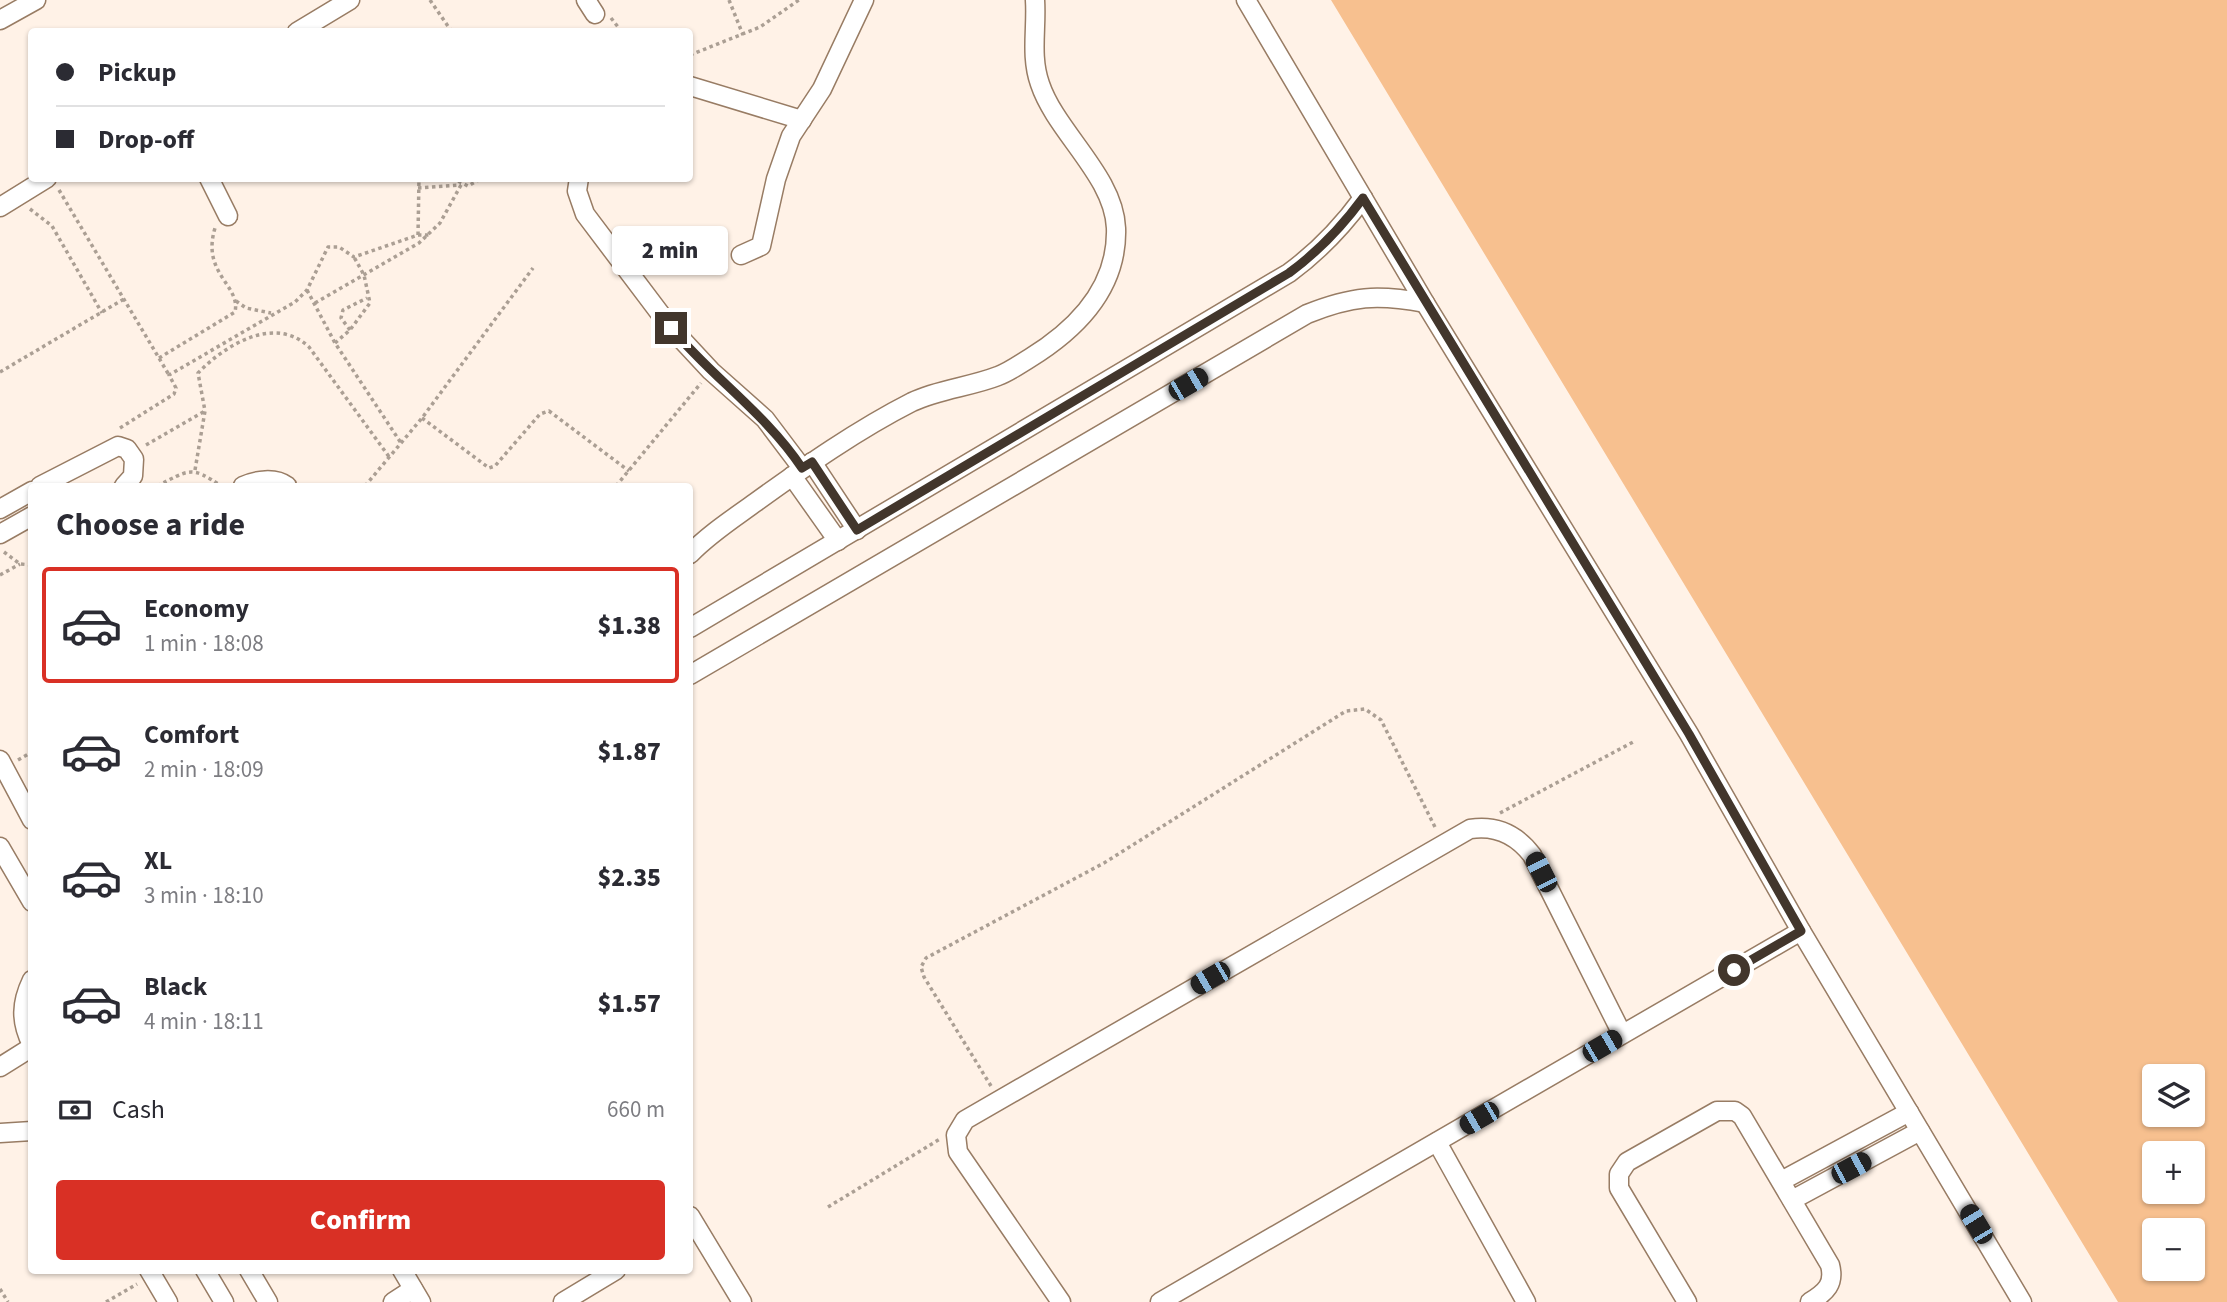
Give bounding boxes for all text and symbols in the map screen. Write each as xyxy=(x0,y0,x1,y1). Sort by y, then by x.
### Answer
text: Pickup xyxy=(98,54,176,91)
text: Drop-off xyxy=(98,121,194,158)
callout: 2 min xyxy=(613,226,729,276)
text: 2 min xyxy=(642,234,698,267)
route end xyxy=(655,312,687,344)
car xyxy=(1165,364,1212,404)
text: Choose a ride xyxy=(56,502,245,548)
text: Economy xyxy=(144,590,249,627)
icon: car xyxy=(60,594,123,657)
text: $1.38 xyxy=(597,607,661,644)
text: 1 min · 18:08 xyxy=(144,627,264,660)
text: Comfort xyxy=(144,716,239,753)
icon: car xyxy=(60,720,123,783)
text: $1.87 xyxy=(597,733,661,770)
text: 2 min · 18:09 xyxy=(144,753,264,786)
text: XL xyxy=(144,842,172,879)
icon: car xyxy=(60,846,123,909)
car xyxy=(1523,849,1560,895)
text: $2.35 xyxy=(597,859,661,896)
text: 3 min · 18:10 xyxy=(144,879,264,912)
route start xyxy=(1718,954,1750,986)
car xyxy=(1187,958,1234,998)
text: Black xyxy=(144,968,207,1005)
icon: car xyxy=(60,972,123,1035)
text: $1.57 xyxy=(597,985,661,1022)
text: 4 min · 18:11 xyxy=(144,1005,264,1038)
car xyxy=(1579,1026,1626,1066)
map controls xyxy=(2142,1064,2205,1281)
button: layers xyxy=(2142,1064,2205,1127)
icon: cash xyxy=(56,1091,94,1129)
text: Cash xyxy=(112,1091,165,1128)
text: 660 m xyxy=(607,1093,665,1126)
car xyxy=(1456,1098,1503,1138)
button: + xyxy=(2142,1141,2205,1204)
car xyxy=(1828,1149,1875,1187)
button: Confirm xyxy=(56,1180,665,1260)
car xyxy=(1957,1201,1996,1247)
button: − xyxy=(2142,1218,2205,1281)

